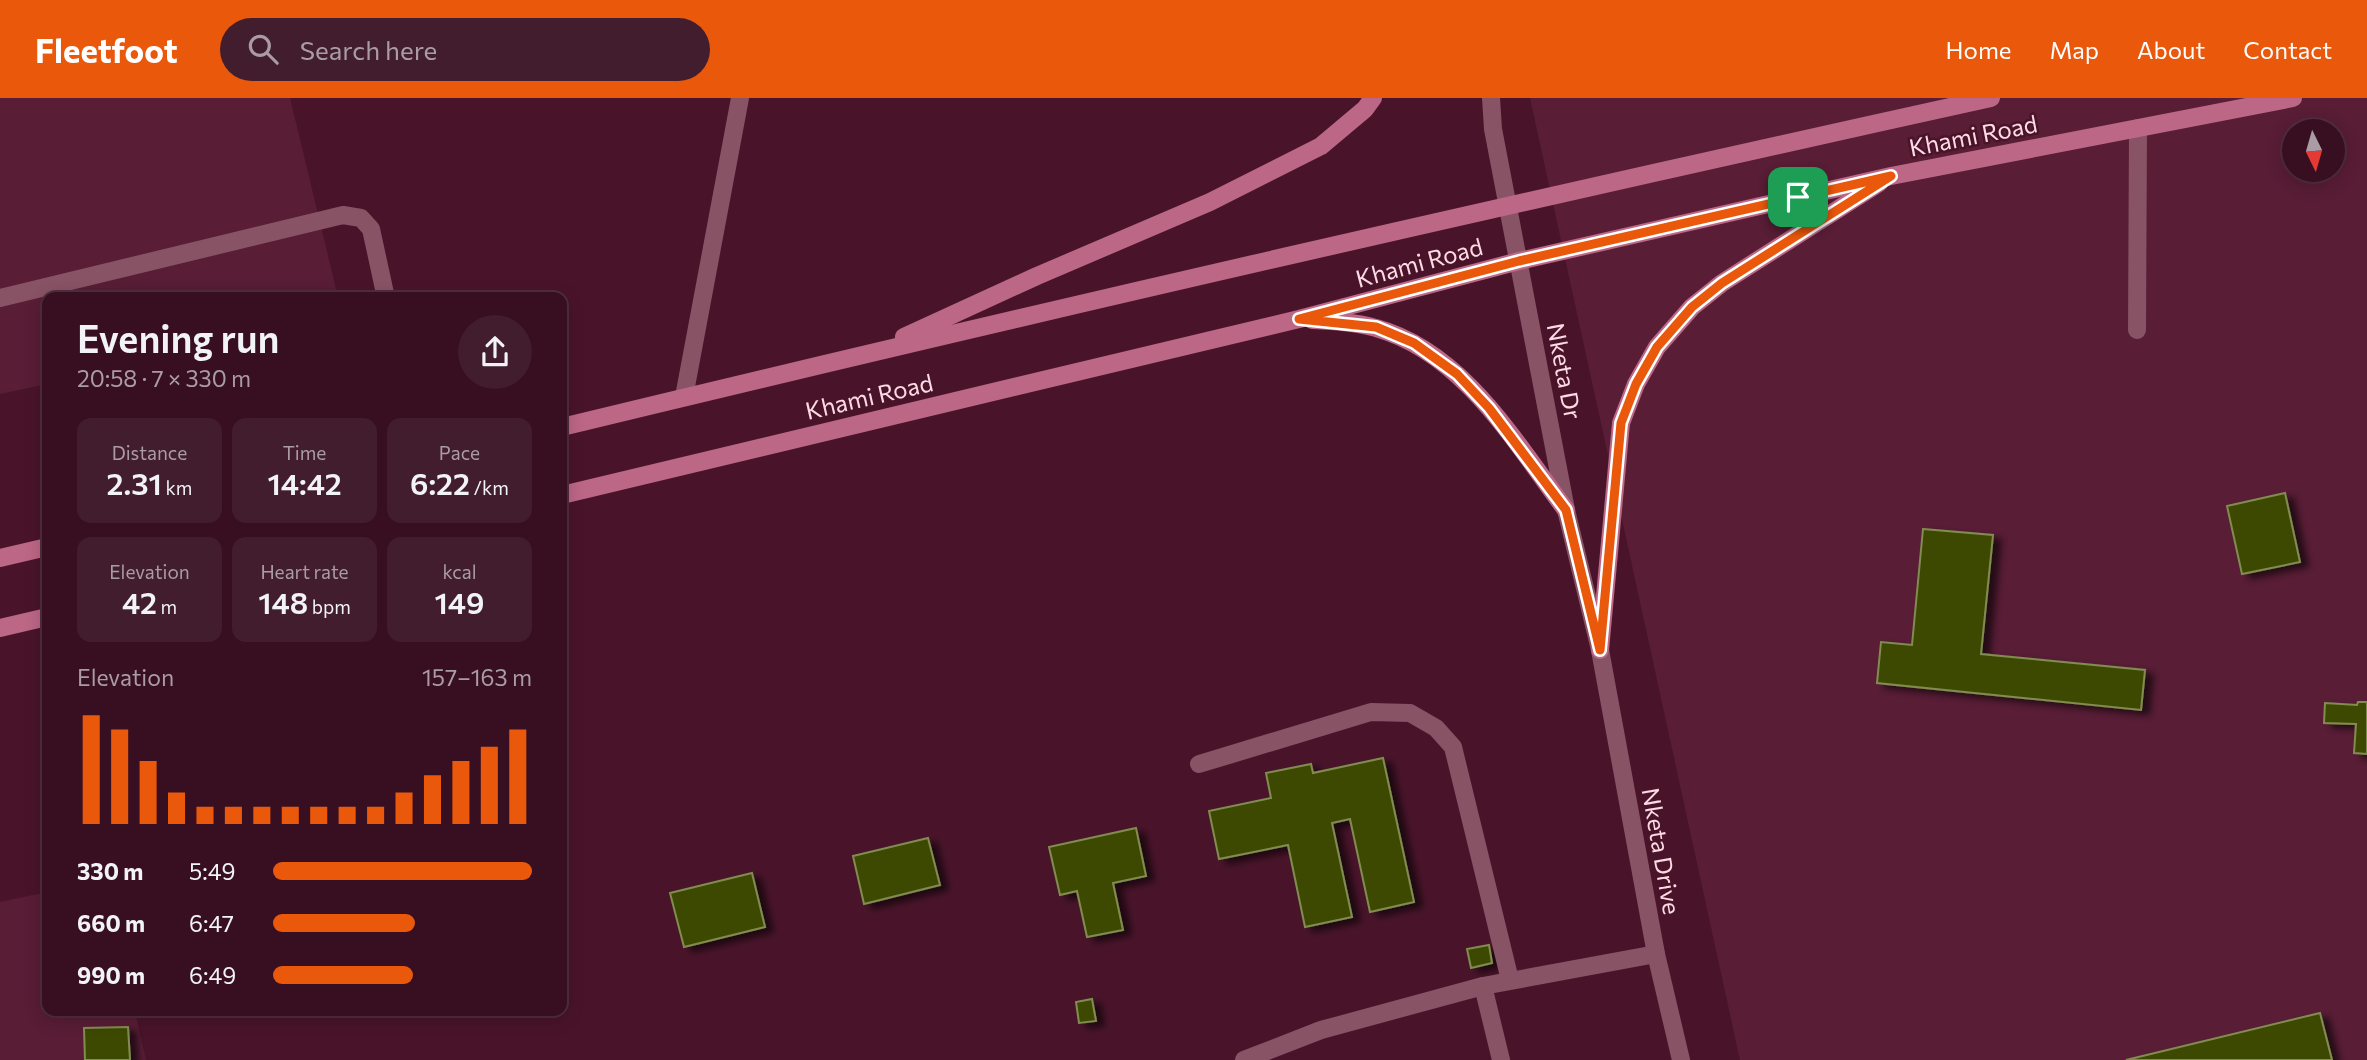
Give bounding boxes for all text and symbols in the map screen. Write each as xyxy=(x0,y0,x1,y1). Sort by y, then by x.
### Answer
search box xyxy=(220,18,710,81)
text: Fleetfoot xyxy=(35,29,178,70)
icon: search xyxy=(244,30,282,68)
text: Search here xyxy=(300,34,437,65)
text: Home xyxy=(1946,35,2012,64)
text: Map xyxy=(2050,35,2099,64)
text: About xyxy=(2137,35,2205,64)
text: Contact xyxy=(2243,35,2332,64)
street label: Khami Road xyxy=(1906,108,2040,162)
north arrow xyxy=(2282,119,2345,182)
map controls xyxy=(2282,119,2345,182)
pin xyxy=(1768,167,1828,227)
icon: arrive xyxy=(1779,178,1817,216)
street label: Khami Road xyxy=(1352,231,1486,293)
text: Evening run xyxy=(77,314,280,361)
button: share xyxy=(458,315,532,389)
street label: Nketa Dr xyxy=(1541,320,1589,422)
text: 20:58 · 7 × 330 m xyxy=(77,364,251,392)
street label: Khami Road xyxy=(802,367,936,425)
text: Distance xyxy=(112,441,187,464)
text: Time xyxy=(283,441,326,464)
text: Pace xyxy=(439,441,480,464)
text: 2.31 xyxy=(107,464,162,501)
text: 14:42 xyxy=(267,464,342,501)
text: 6:22 xyxy=(410,464,470,501)
text: km xyxy=(162,476,192,499)
text: /km xyxy=(470,476,509,499)
text: Elevation xyxy=(109,560,190,583)
text: Heart rate xyxy=(260,560,349,583)
text: kcal xyxy=(442,560,477,583)
text: 42 xyxy=(122,583,157,620)
text: 148 xyxy=(258,583,308,620)
text: 149 xyxy=(434,583,485,620)
text: m xyxy=(157,595,177,618)
text: bpm xyxy=(308,595,351,618)
text: Elevation xyxy=(77,663,174,691)
text: 157–163 m xyxy=(422,663,532,691)
street label: Nketa Drive xyxy=(1637,785,1687,917)
text: 330 m xyxy=(77,857,143,885)
text: 5:49 xyxy=(189,857,235,885)
text: 660 m xyxy=(77,909,145,937)
text: 6:47 xyxy=(189,909,234,937)
text: 990 m xyxy=(77,961,145,989)
text: 6:49 xyxy=(189,961,236,989)

